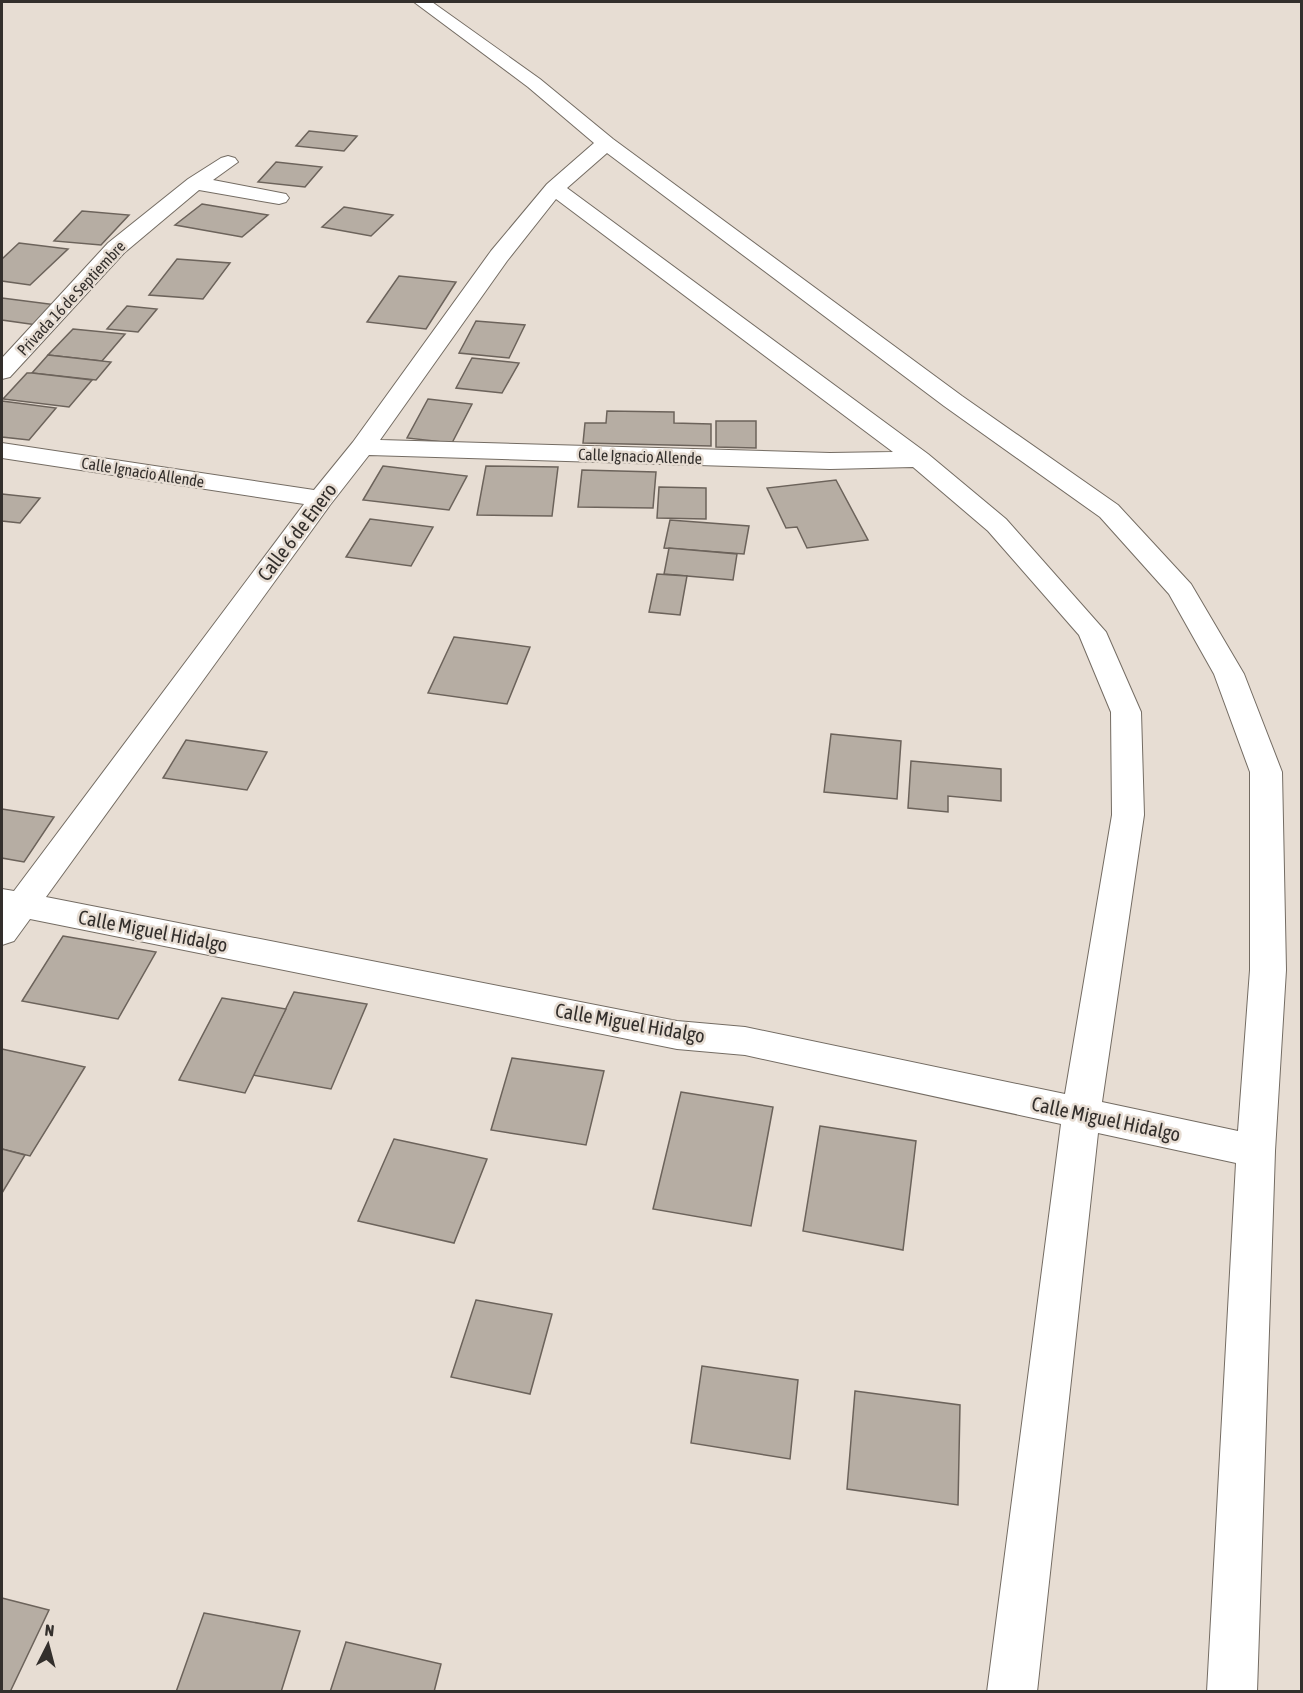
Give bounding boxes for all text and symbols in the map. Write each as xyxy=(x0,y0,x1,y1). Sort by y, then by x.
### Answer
street label: Privada 16 de Septiembre xyxy=(13,237,129,360)
street label: Calle Ignacio Allende xyxy=(578,445,702,468)
street label: Calle Ignacio Allende xyxy=(80,453,206,492)
street label: Calle 6 de Enero xyxy=(252,478,341,585)
street label: Calle Miguel Hidalgo xyxy=(77,905,230,956)
street label: Calle Miguel Hidalgo xyxy=(553,998,707,1047)
street label: Calle Miguel Hidalgo xyxy=(1030,1092,1183,1146)
north arrow xyxy=(18,1615,78,1675)
text: N xyxy=(44,1621,55,1640)

